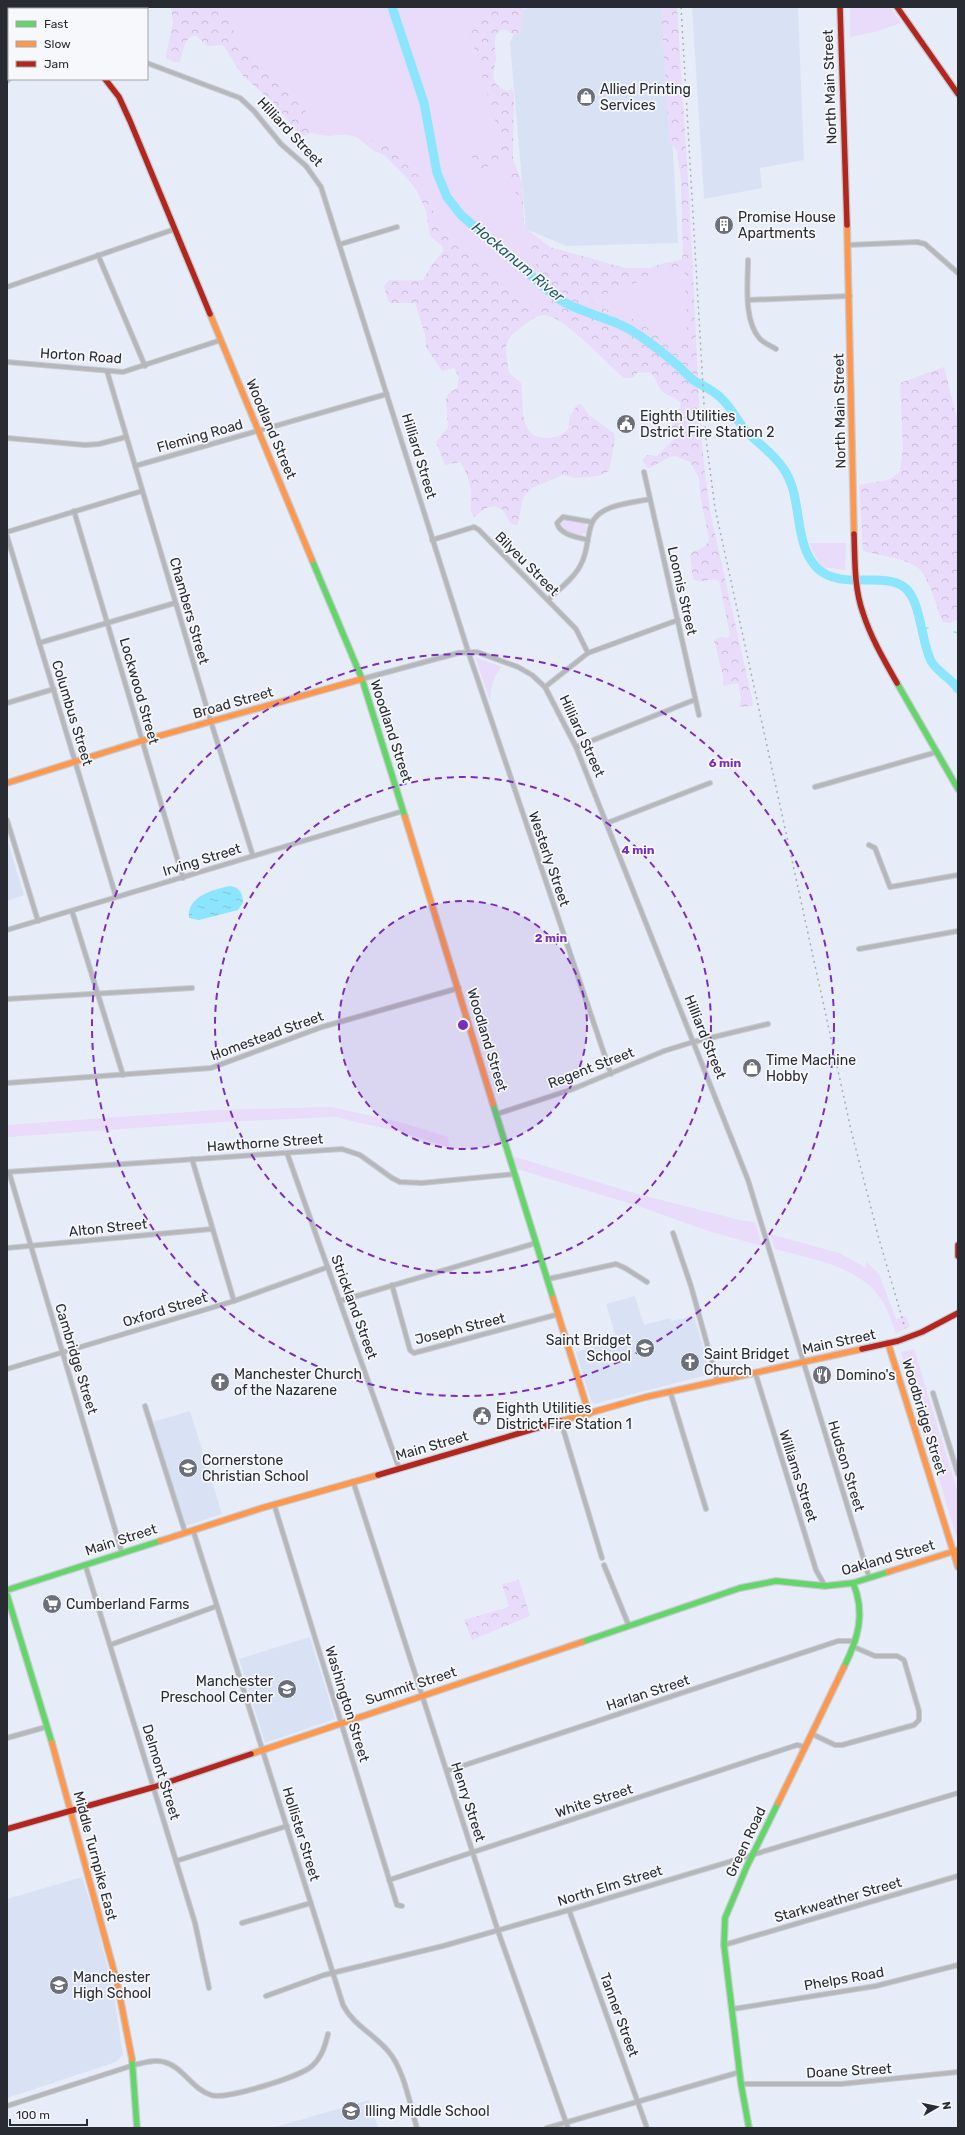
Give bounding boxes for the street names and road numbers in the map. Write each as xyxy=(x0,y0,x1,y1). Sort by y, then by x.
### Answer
street label: North Main Street xyxy=(819,29,841,145)
street label: Hilliard Street xyxy=(254,94,327,171)
street label: Horton Road xyxy=(40,345,122,367)
street label: North Main Street xyxy=(830,353,850,469)
street label: Woodland Street xyxy=(242,376,300,482)
street label: Hilliard Street xyxy=(398,411,440,501)
street label: Fleming Road xyxy=(155,416,245,456)
street label: Bilyeu Street xyxy=(491,528,563,600)
street label: Loomis Street xyxy=(664,545,701,638)
street label: Chambers Street xyxy=(166,556,213,667)
street label: Lockwood Street xyxy=(116,636,162,747)
street label: Columbus Street xyxy=(48,658,96,768)
street label: Woodland Street xyxy=(366,677,416,785)
street label: Broad Street xyxy=(191,683,276,723)
street label: Hilliard Street xyxy=(556,692,609,780)
street label: Westerly Street xyxy=(525,809,573,909)
street label: Irving Street xyxy=(161,840,244,880)
street label: Woodland Street xyxy=(463,986,511,1094)
street label: Hilliard Street xyxy=(681,993,730,1082)
street label: Homestead Street xyxy=(208,1008,326,1064)
street label: Regent Street xyxy=(546,1044,637,1092)
street label: Hawthorne Street xyxy=(206,1130,324,1156)
street label: Alton Street xyxy=(68,1215,149,1241)
street label: Strickland Street xyxy=(327,1253,381,1362)
street label: Oxford Street xyxy=(121,1289,210,1331)
street label: Cambridge Street xyxy=(51,1302,101,1417)
street label: Joseph Street xyxy=(413,1309,508,1348)
street label: Main Street xyxy=(801,1326,878,1358)
street label: Woodbridge Street xyxy=(898,1357,950,1478)
street label: Hudson Street xyxy=(824,1418,868,1514)
street label: Main Street xyxy=(394,1427,471,1464)
street label: Williams Street xyxy=(775,1428,821,1525)
street label: Main Street xyxy=(83,1520,160,1560)
street label: Oakland Street xyxy=(839,1536,937,1579)
street label: Washington Street xyxy=(321,1644,373,1765)
street label: Summit Street xyxy=(363,1663,459,1709)
street label: Harlan Street xyxy=(604,1671,692,1714)
street label: Delmont Street xyxy=(138,1722,184,1822)
street label: Henry Street xyxy=(447,1760,489,1845)
street label: White Street xyxy=(553,1780,635,1822)
street label: Hollister Street xyxy=(279,1785,324,1884)
street label: Middle Turnpike East xyxy=(70,1789,121,1923)
street label: Green Road xyxy=(722,1804,770,1880)
street label: North Elm Street xyxy=(556,1862,665,1910)
street label: Starkweather Street xyxy=(772,1874,904,1926)
street label: Phelps Road xyxy=(803,1964,885,1994)
street label: Tanner Street xyxy=(596,1971,642,2060)
street label: Doane Street xyxy=(806,2060,893,2082)

